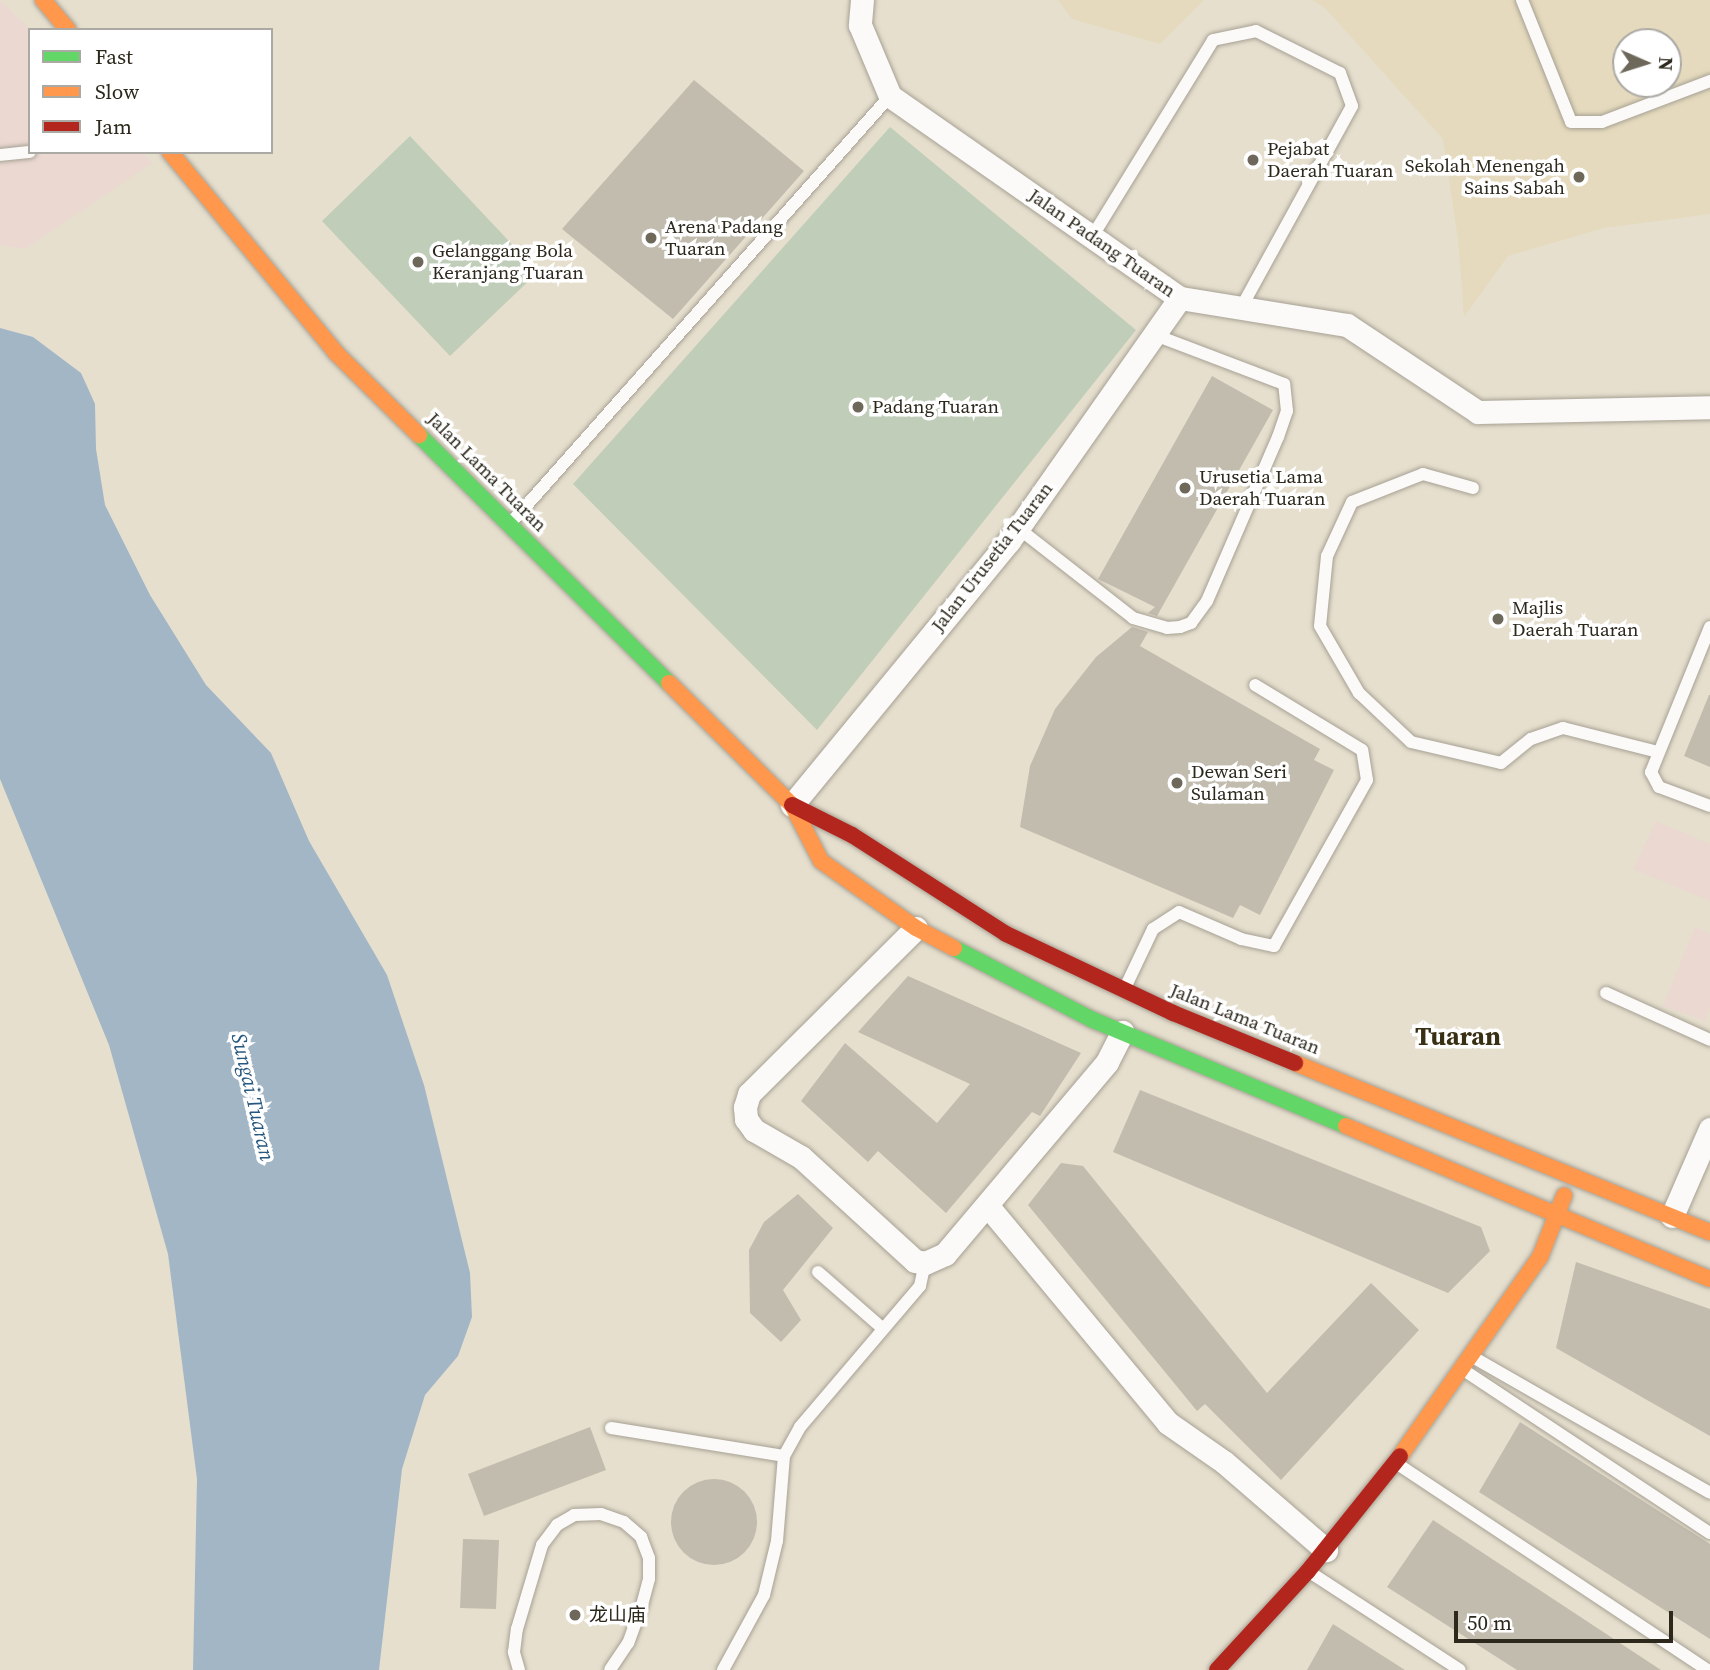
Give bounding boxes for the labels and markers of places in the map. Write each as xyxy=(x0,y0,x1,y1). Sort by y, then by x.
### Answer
place label: Pejabat Daerah Tuaran xyxy=(1267,138,1394,182)
marker: Pejabat Daerah Tuaran xyxy=(1245,152,1261,168)
place label: Sekolah Menengah Sains Sabah xyxy=(1405,155,1565,199)
marker: Sekolah Menengah Sains Sabah xyxy=(1571,169,1587,185)
place label: Arena Padang Tuaran xyxy=(665,216,783,260)
marker: Arena Padang Tuaran xyxy=(643,230,659,246)
place label: Gelanggang Bola Keranjang Tuaran xyxy=(432,240,584,284)
marker: Gelanggang Bola Keranjang Tuaran xyxy=(410,254,426,270)
place label: Padang Tuaran xyxy=(872,396,999,418)
marker: Padang Tuaran xyxy=(850,399,866,415)
place label: Urusetia Lama Daerah Tuaran xyxy=(1199,466,1326,510)
marker: Urusetia Lama Daerah Tuaran xyxy=(1177,480,1193,496)
place label: Majlis Daerah Tuaran xyxy=(1512,597,1639,641)
marker: Majlis Daerah Tuaran xyxy=(1490,611,1506,627)
place label: Dewan Seri Sulaman xyxy=(1191,761,1287,805)
marker: Dewan Seri Sulaman xyxy=(1169,775,1185,791)
place label: 龙山庙 xyxy=(589,1604,646,1626)
marker: 龙山庙 xyxy=(567,1607,583,1623)

